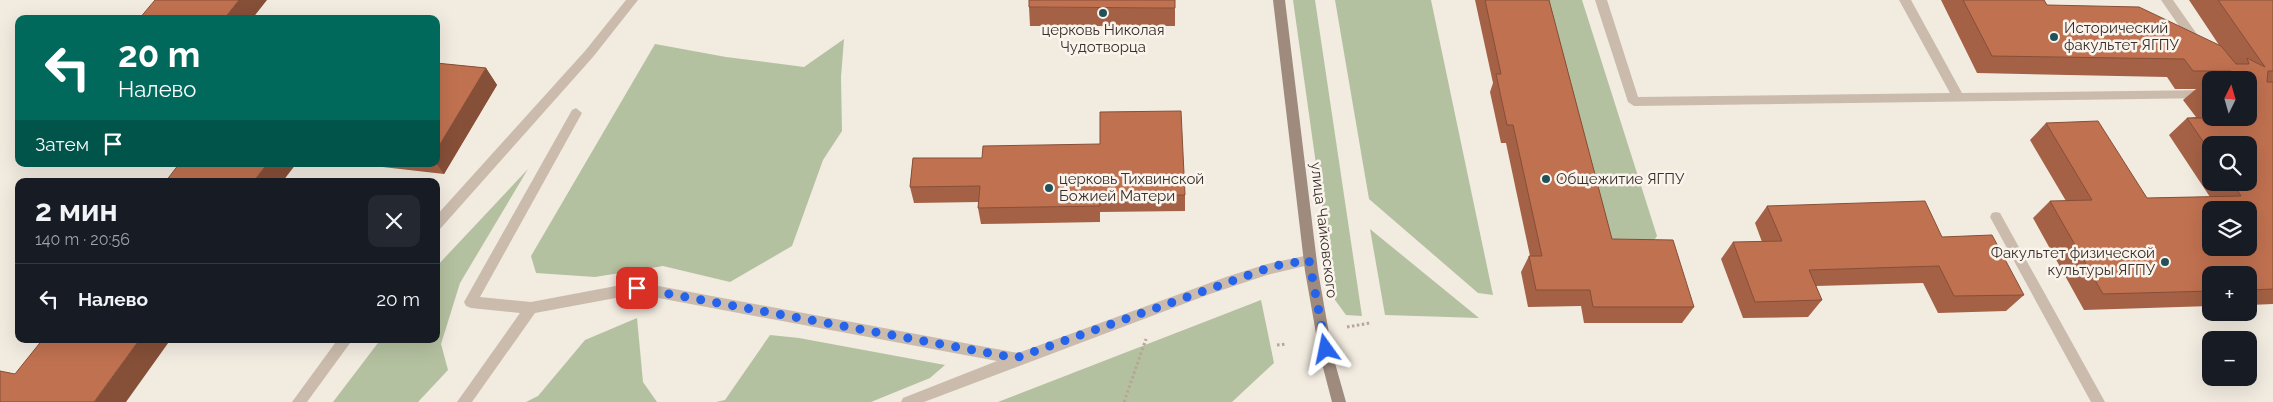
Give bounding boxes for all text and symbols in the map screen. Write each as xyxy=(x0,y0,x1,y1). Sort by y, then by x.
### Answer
marker: церковь Николая Чудотворца xyxy=(1097,7,1109,19)
place label: Исторический факультет ЯГПУ xyxy=(2064,19,2179,54)
place label: церковь Николая Чудотворца xyxy=(1041,21,1165,56)
marker: Исторический факультет ЯГПУ xyxy=(2048,31,2060,43)
text: 20 m xyxy=(118,34,200,75)
icon: left xyxy=(35,35,100,100)
north arrow xyxy=(2202,71,2258,126)
map controls xyxy=(2202,71,2257,386)
text: Налево xyxy=(118,76,196,102)
icon: arrive xyxy=(99,130,127,158)
text: Затем xyxy=(35,133,89,155)
button: search xyxy=(2202,136,2257,191)
street label: улица Чайковского xyxy=(1307,161,1341,299)
place label: церковь Тихвинской Божией Матери xyxy=(1059,170,1204,205)
place label: Общежитие ЯГПУ xyxy=(1556,170,1685,188)
marker: Общежитие ЯГПУ xyxy=(1540,173,1552,185)
marker: церковь Тихвинской Божией Матери xyxy=(1043,182,1055,194)
text: 2 мин xyxy=(35,193,118,228)
button: close xyxy=(368,195,420,247)
button: layers xyxy=(2202,201,2257,256)
text: 140 m · 20:56 xyxy=(35,230,130,249)
place label: Факультет физической культуры ЯГПУ xyxy=(1991,244,2156,279)
marker: Факультет физической культуры ЯГПУ xyxy=(2159,256,2171,268)
button: + xyxy=(2202,266,2257,321)
pin xyxy=(616,267,658,309)
icon: arrive xyxy=(623,274,651,302)
icon: left xyxy=(35,285,63,313)
text: Налево xyxy=(78,288,148,310)
text: 20 m xyxy=(376,288,420,310)
position arrow xyxy=(1299,322,1351,374)
button: − xyxy=(2202,331,2257,386)

